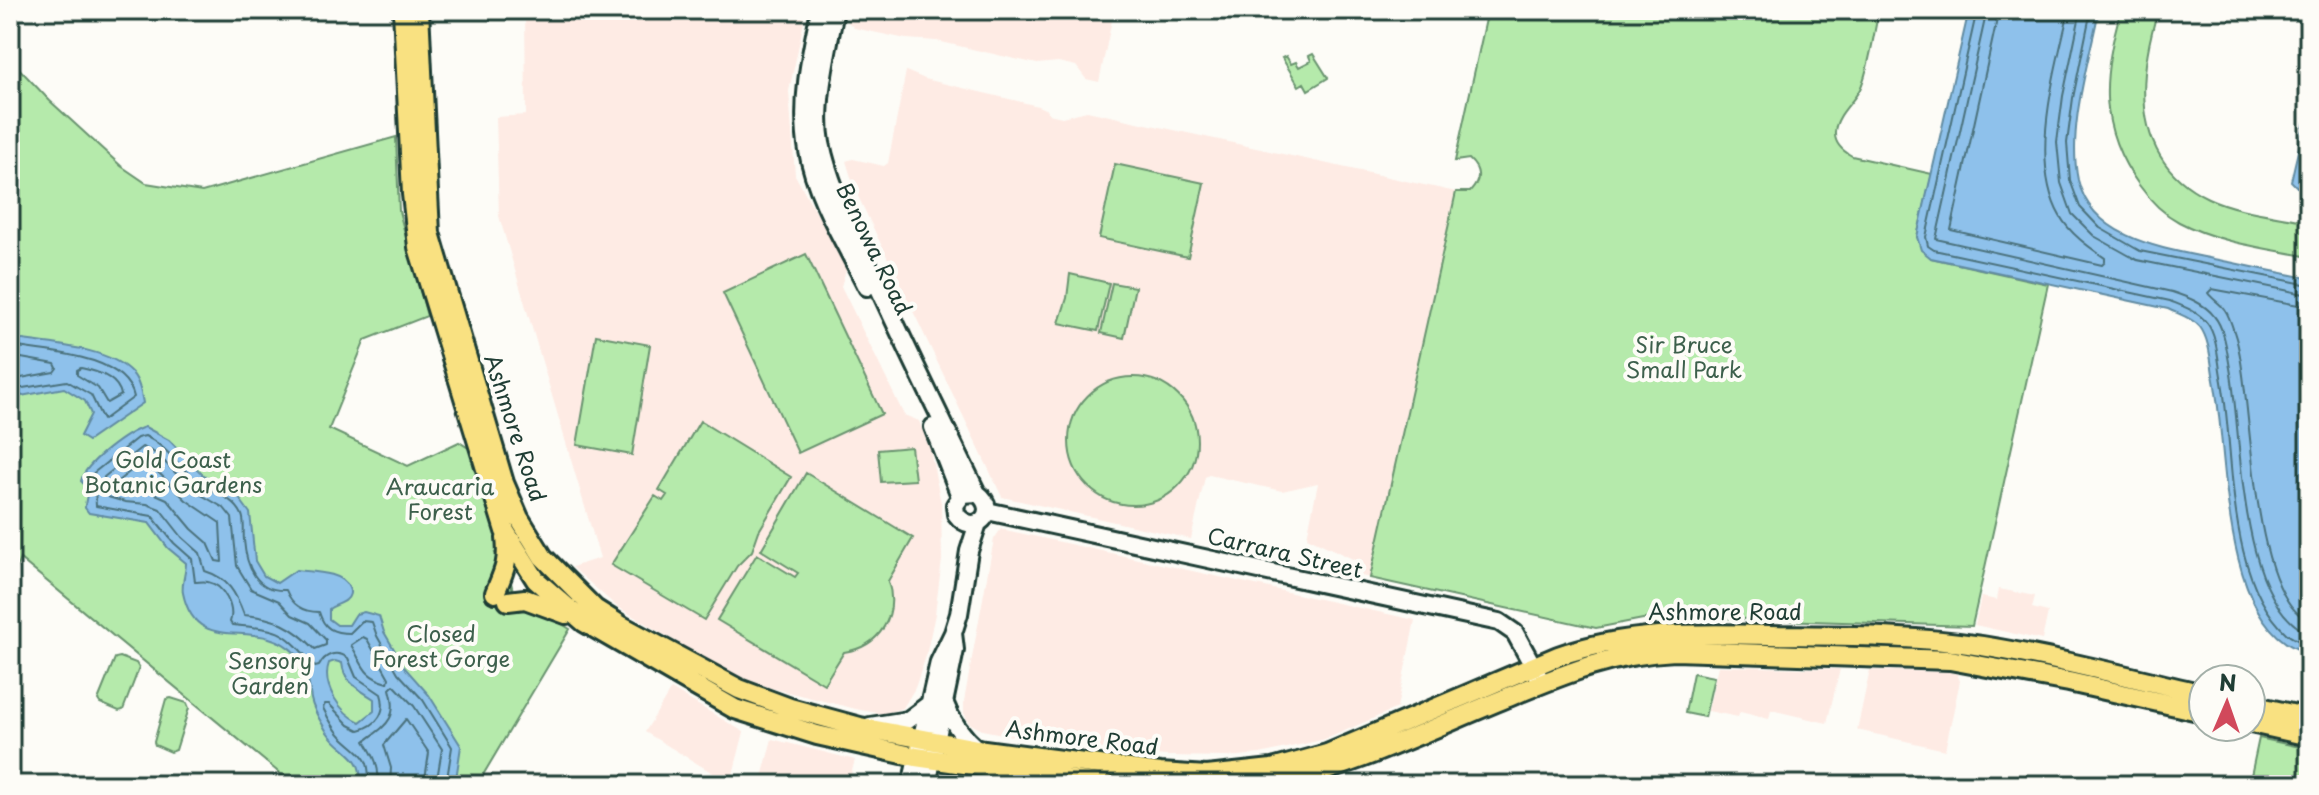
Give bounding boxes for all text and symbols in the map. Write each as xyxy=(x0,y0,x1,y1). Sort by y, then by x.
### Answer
street label: Benowa Road xyxy=(829,177,922,320)
park label: Sir Bruce Small Park xyxy=(1626,327,1742,385)
street label: Ashmore Road xyxy=(477,349,556,506)
park label: Gold Coast Botanic Gardens xyxy=(84,442,262,500)
park label: Araucaria Forest xyxy=(386,469,494,527)
street label: Carrara Street xyxy=(1204,518,1366,585)
street label: Ashmore Road xyxy=(1648,594,1802,627)
park label: Closed Forest Gorge xyxy=(372,616,510,674)
park label: Sensory Garden xyxy=(228,643,312,701)
north arrow xyxy=(2187,663,2267,743)
text: N xyxy=(2218,665,2237,698)
street label: Ashmore Road xyxy=(1004,711,1160,762)

